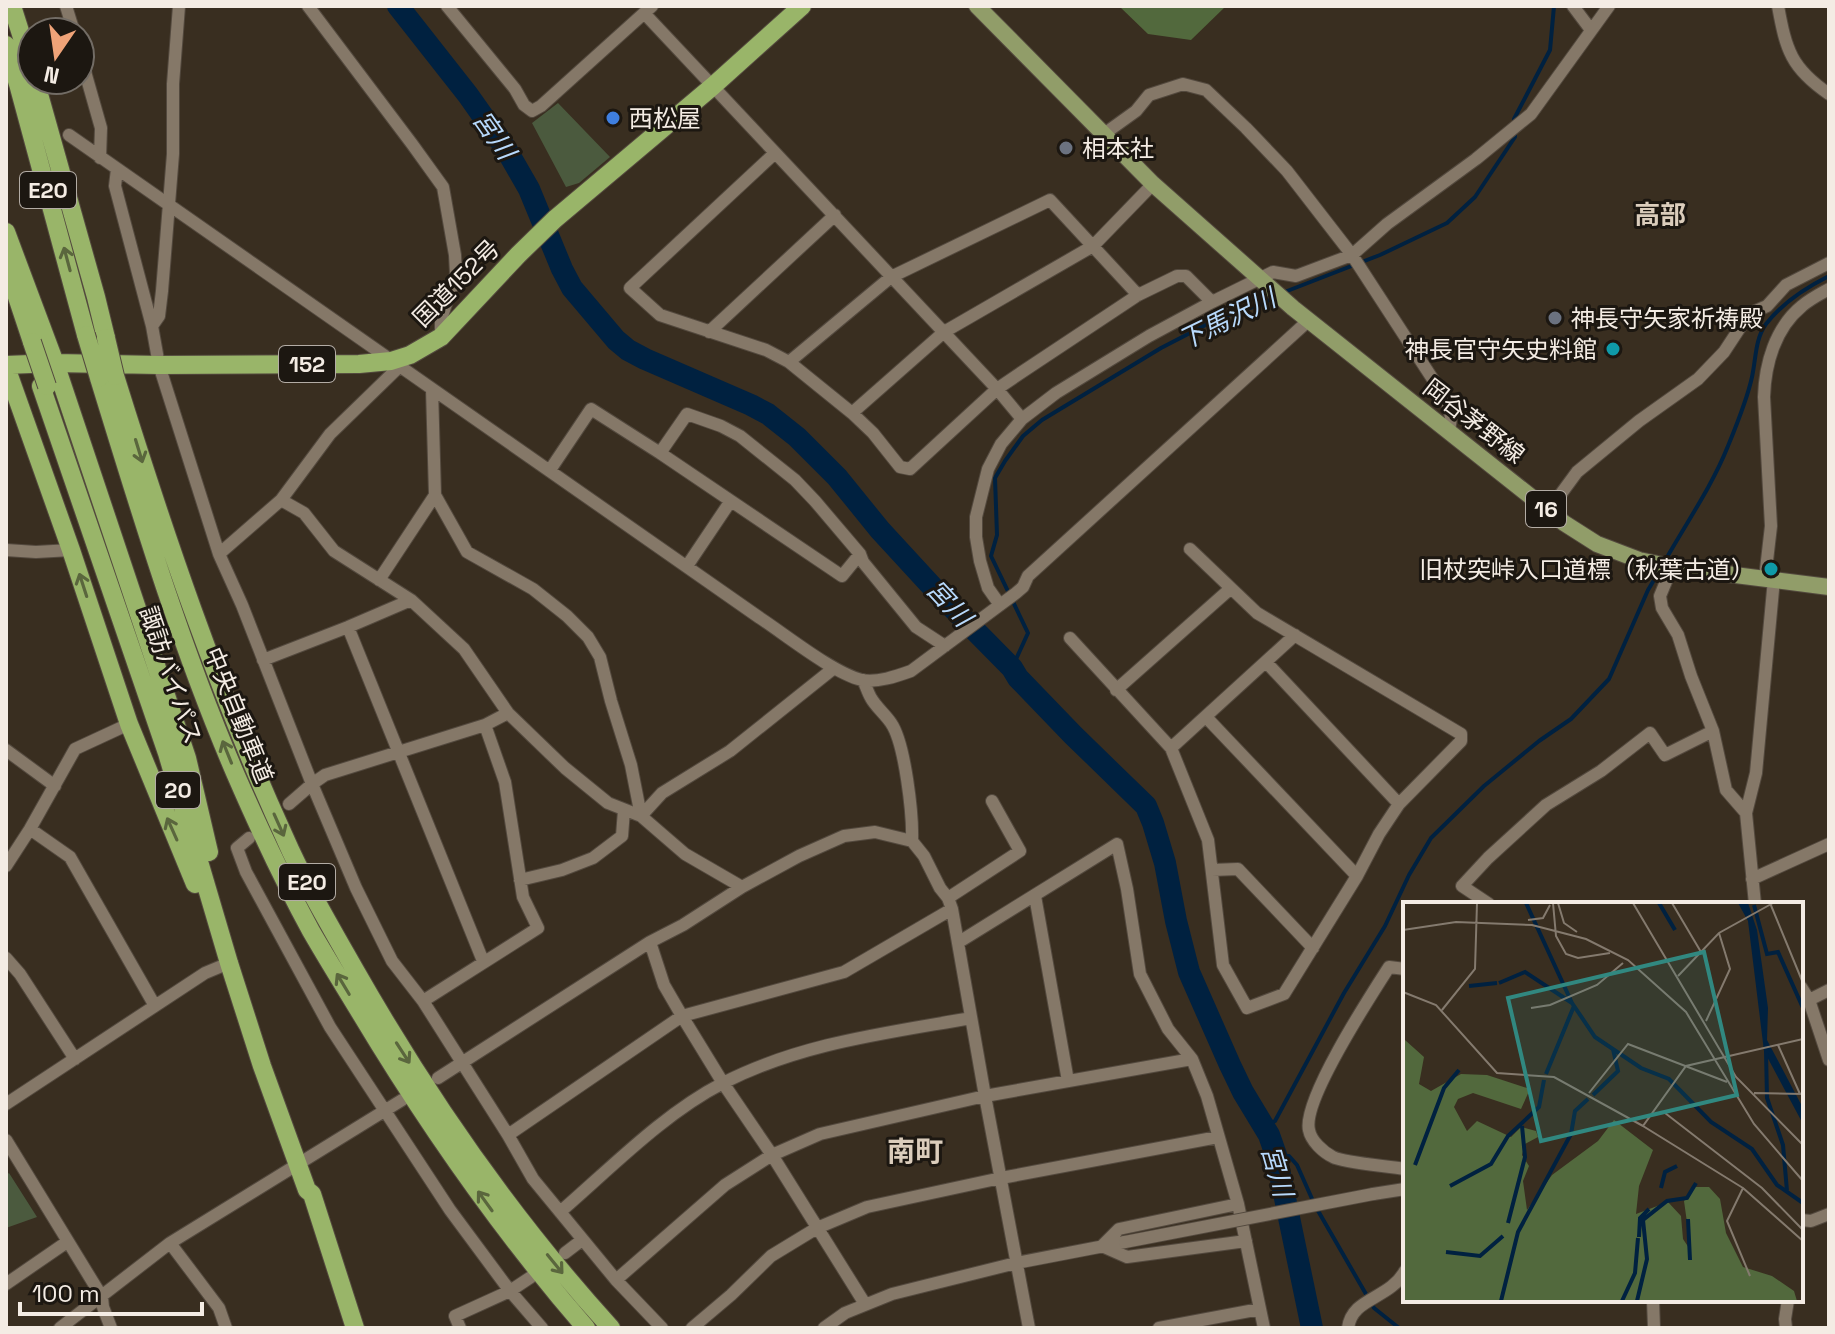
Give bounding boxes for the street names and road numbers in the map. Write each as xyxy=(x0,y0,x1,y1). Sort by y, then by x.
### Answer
road number: E20 xyxy=(20,172,76,208)
street label: 国道152号 xyxy=(406,233,506,333)
road number: 152 xyxy=(279,346,335,382)
street label: 岡谷茅野線 xyxy=(1417,372,1531,470)
road number: 16 xyxy=(1526,491,1566,527)
street label: 諏訪バイパス xyxy=(133,602,209,748)
street label: 中央自動車道 xyxy=(198,642,280,788)
road number: 20 xyxy=(156,772,200,808)
road number: E20 xyxy=(279,864,335,900)

